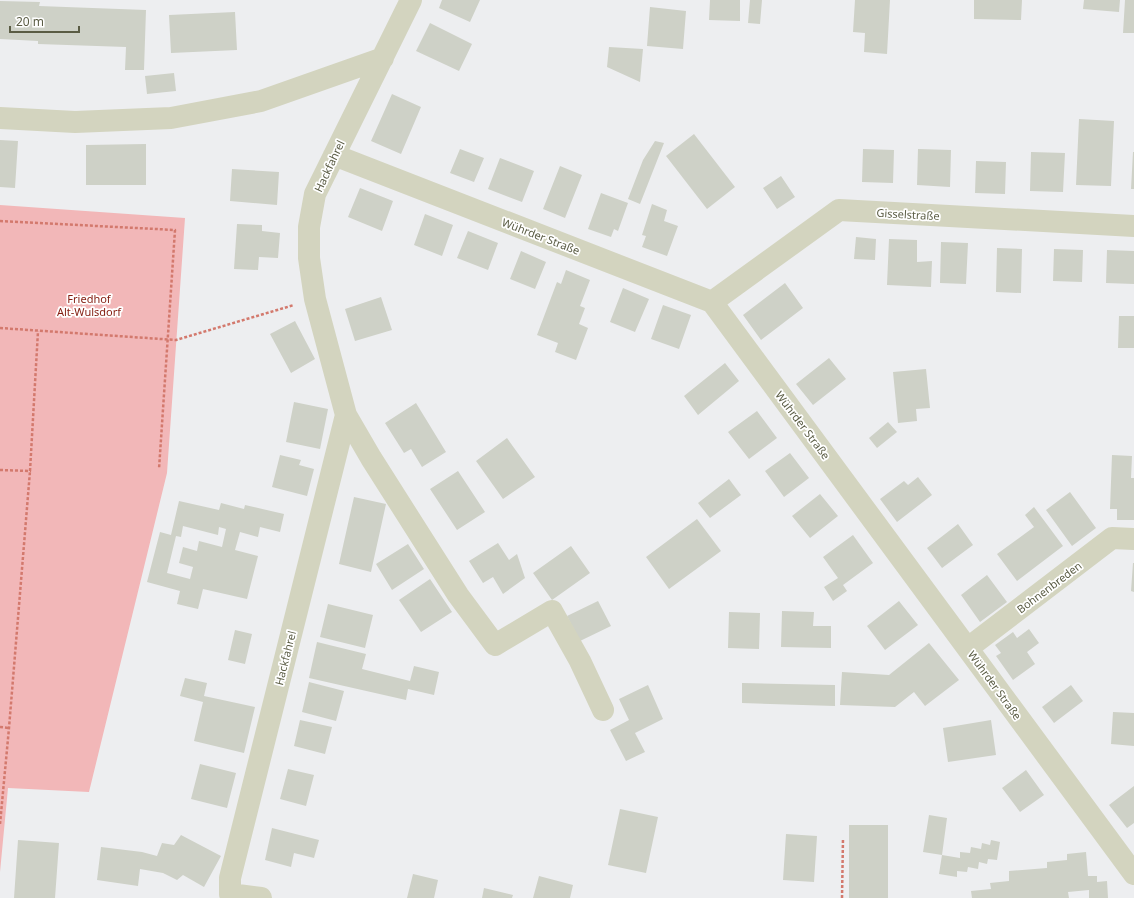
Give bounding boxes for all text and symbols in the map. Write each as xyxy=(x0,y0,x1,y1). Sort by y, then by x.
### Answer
scale bar xyxy=(10,8,79,34)
text: 20 m xyxy=(16,13,44,30)
street label: Hackfahrel xyxy=(310,138,348,194)
street label: Gisselstraße xyxy=(876,205,940,223)
street label: Wührder Straße xyxy=(500,214,582,258)
park label: Friedhof Alt-Wulsdorf xyxy=(57,291,122,319)
street label: Wührder Straße xyxy=(772,388,834,462)
street label: Bohnenbreden xyxy=(1014,558,1084,616)
street label: Hackfahrel xyxy=(271,629,299,687)
street label: Wührder Straße xyxy=(965,647,1025,723)

